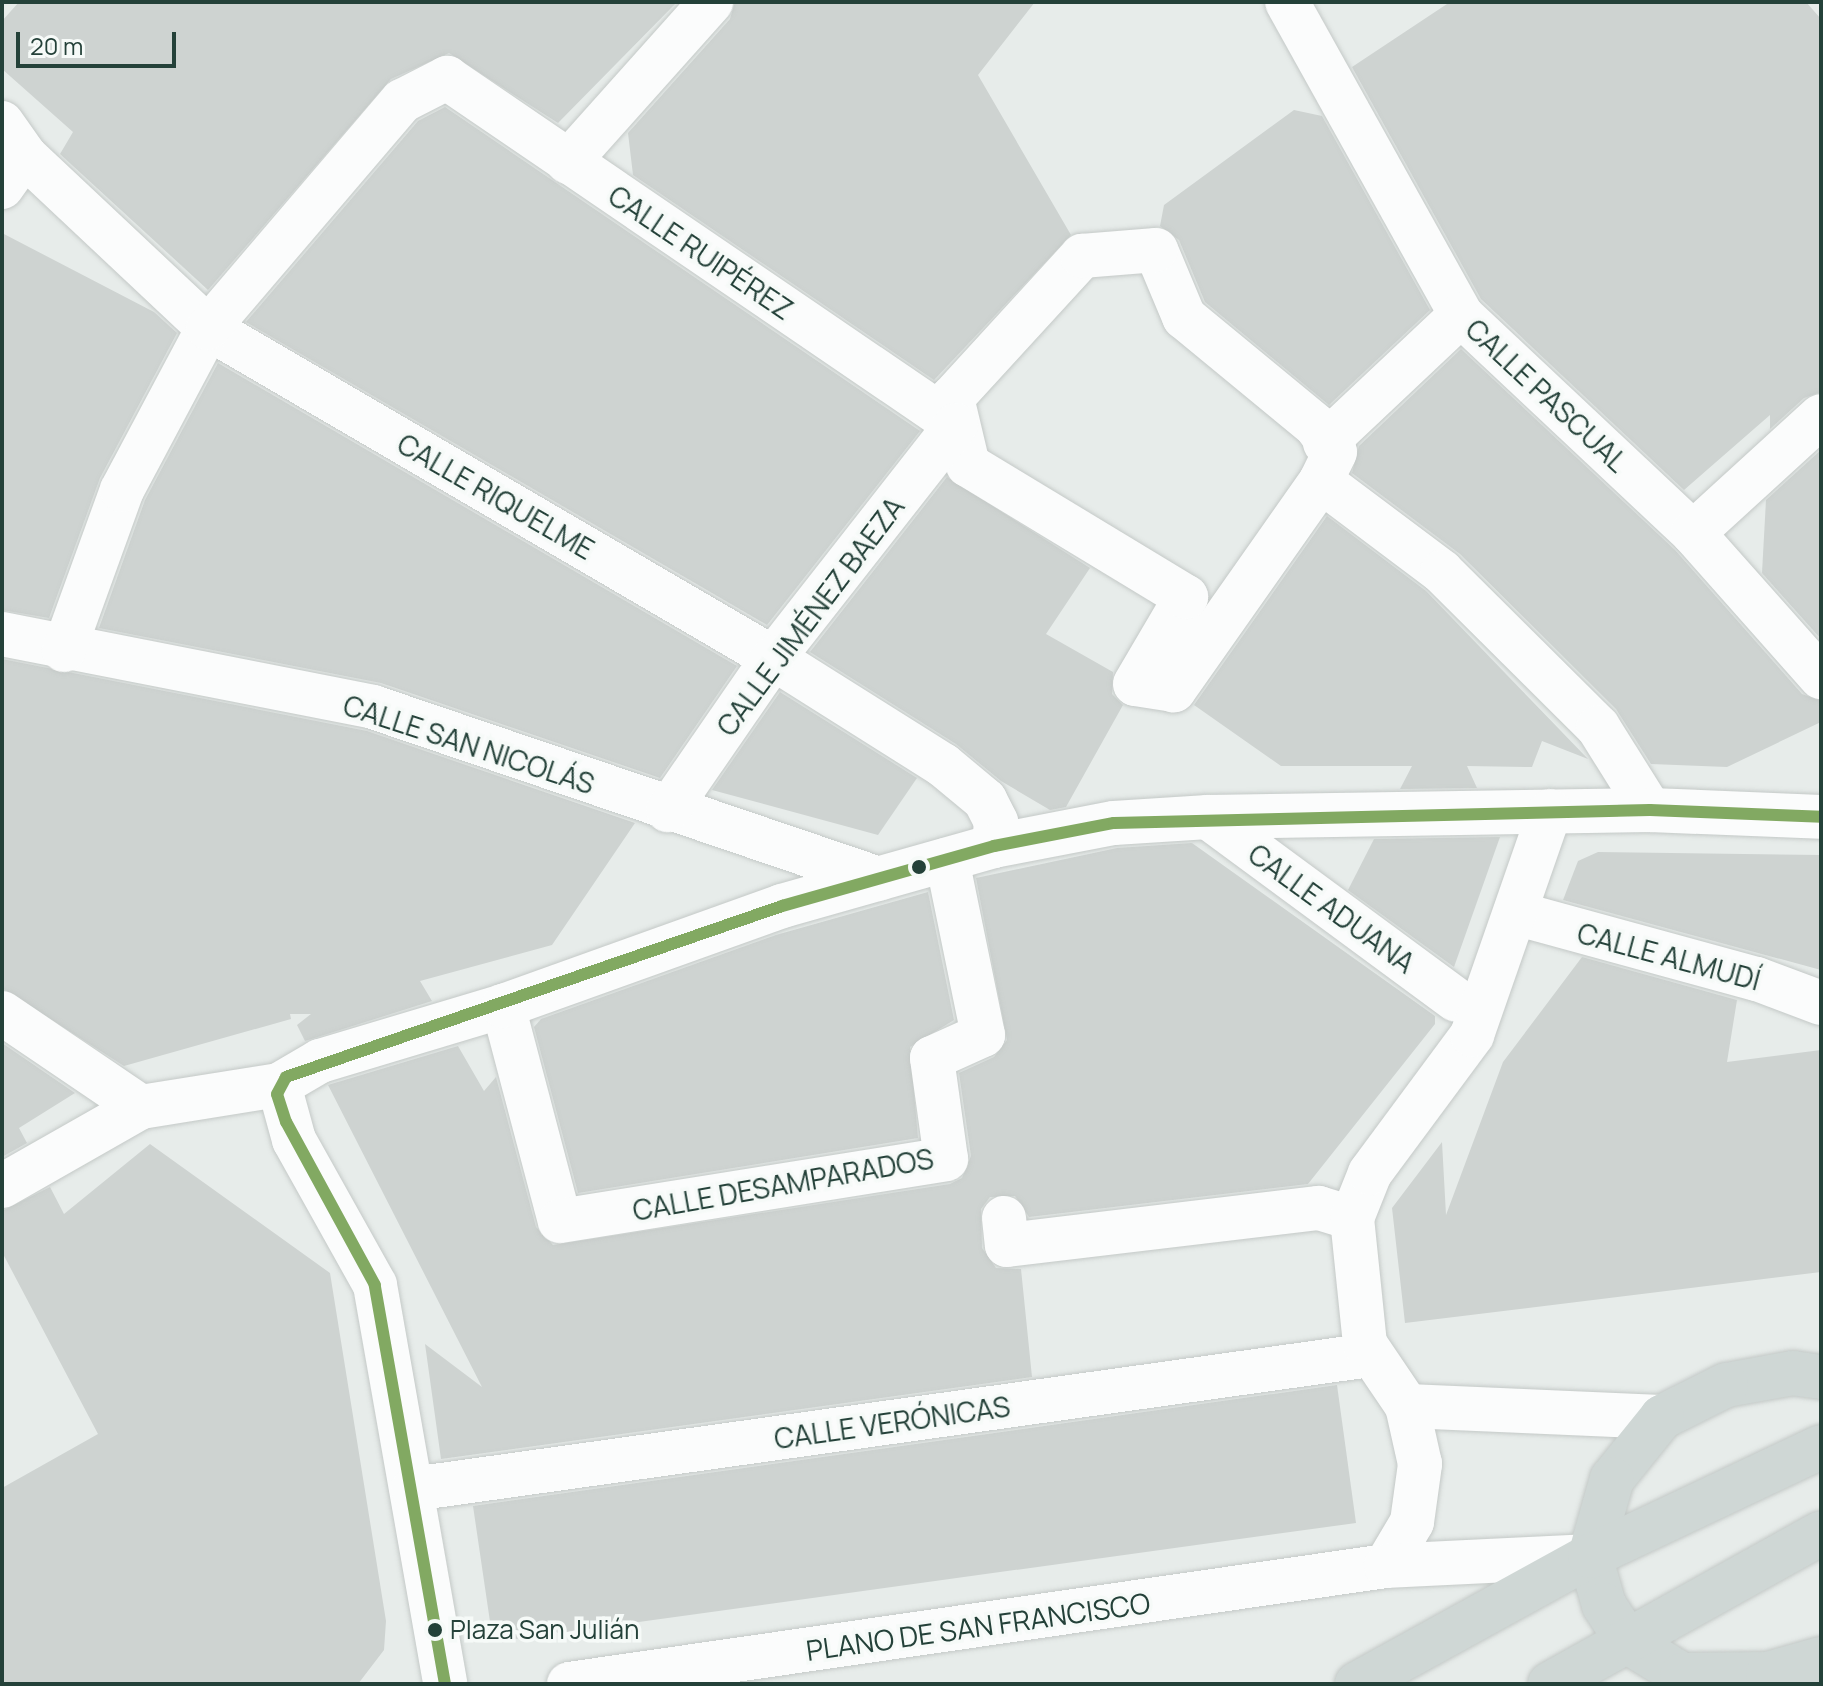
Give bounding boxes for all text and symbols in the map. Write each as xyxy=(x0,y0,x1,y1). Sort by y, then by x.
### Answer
scale bar xyxy=(20,16,180,66)
text: 20 m xyxy=(30,29,83,62)
street label: CALLE RUIPÉREZ xyxy=(603,178,799,326)
street label: CALLE PASCUAL xyxy=(1459,312,1635,478)
street label: CALLE RIQUELME xyxy=(392,426,600,566)
street label: CALLE JIMÉNEZ BAEZA xyxy=(709,490,911,742)
street label: CALLE SAN NICOLÁS xyxy=(339,688,599,800)
street label: CALLE ADUANA xyxy=(1242,836,1422,980)
unlabelled marker xyxy=(911,859,927,875)
street label: CALLE ALMUDÍ xyxy=(1574,915,1764,997)
street label: CALLE DESAMPARADOS xyxy=(630,1141,936,1227)
street label: CALLE VERÓNICAS xyxy=(772,1389,1012,1455)
street label: PLANO DE SAN FRANCISCO xyxy=(804,1585,1152,1667)
place label: Plaza San Julián xyxy=(450,1614,639,1646)
marker: Plaza San Julián xyxy=(427,1622,443,1638)

